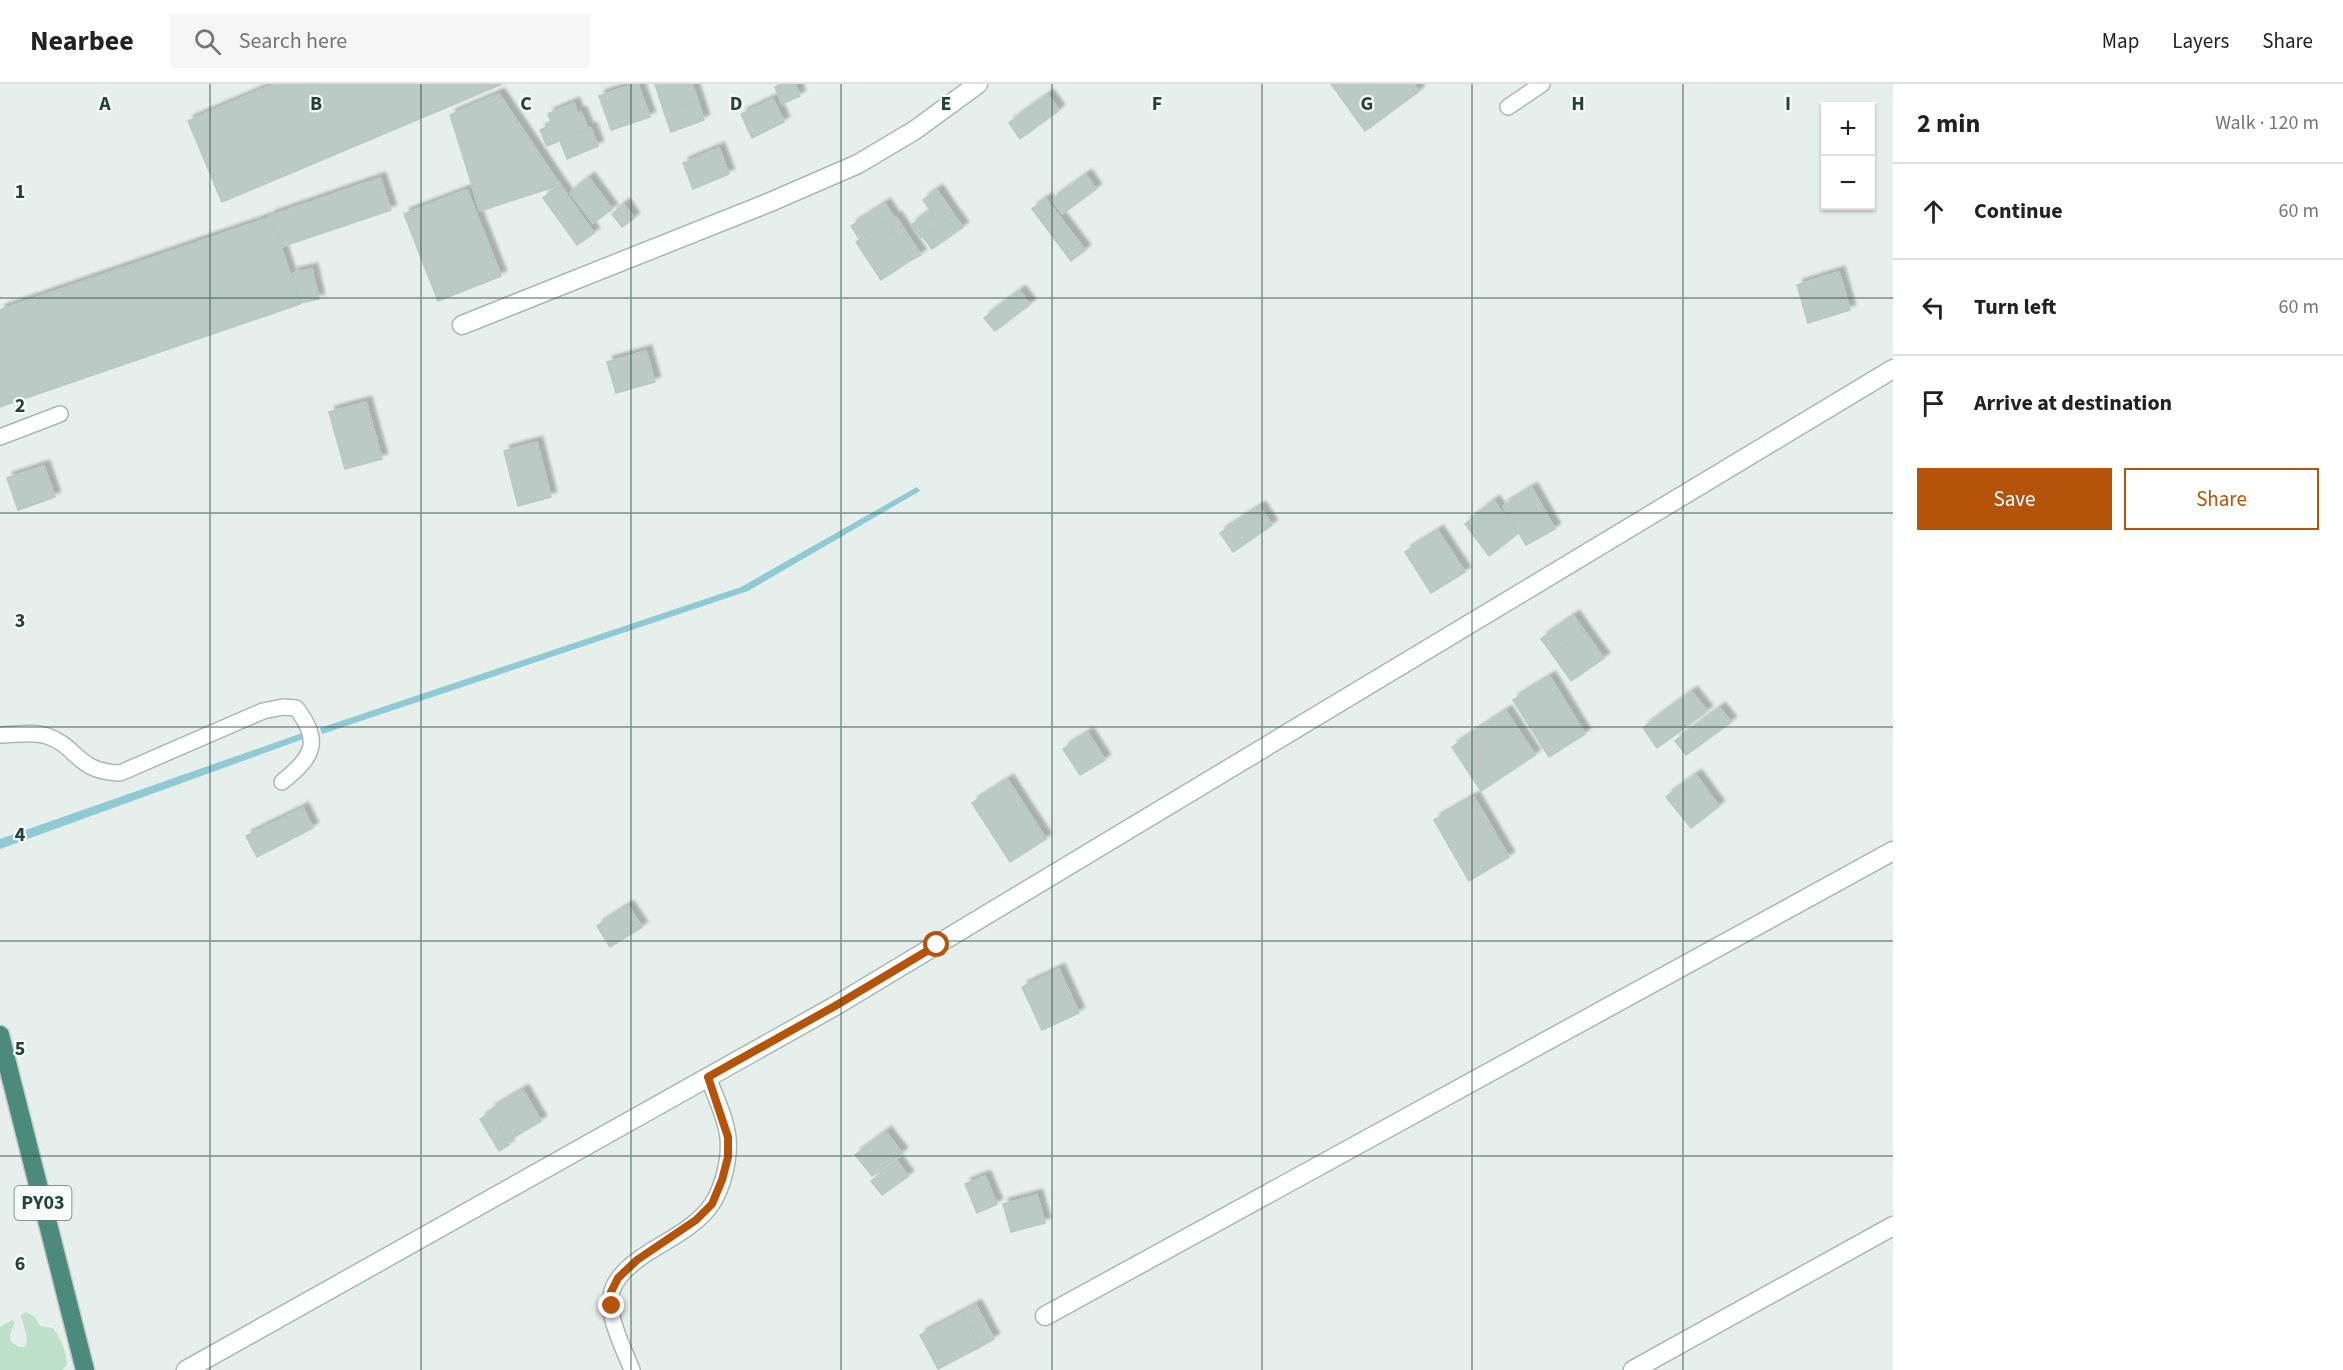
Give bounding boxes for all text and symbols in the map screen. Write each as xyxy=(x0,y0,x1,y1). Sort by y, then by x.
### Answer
search box xyxy=(170,14,590,68)
text: Nearbee xyxy=(30,21,134,61)
icon: search xyxy=(191,25,224,58)
text: Search here xyxy=(239,25,347,57)
text: Map xyxy=(2102,26,2139,56)
text: Layers xyxy=(2172,26,2229,56)
text: Share xyxy=(2262,26,2313,56)
text: A xyxy=(98,90,111,118)
text: B xyxy=(310,90,322,118)
text: C xyxy=(520,90,532,118)
text: D xyxy=(730,90,742,118)
text: E xyxy=(941,90,951,118)
text: F xyxy=(1152,90,1162,118)
text: G xyxy=(1361,90,1373,118)
text: H xyxy=(1571,90,1585,118)
text: I xyxy=(1785,90,1791,118)
map controls xyxy=(1821,102,1875,210)
button: + xyxy=(1821,102,1875,156)
text: 2 min xyxy=(1917,105,1980,142)
text: Walk · 120 m xyxy=(2215,109,2319,137)
button: − xyxy=(1821,156,1875,210)
text: 1 xyxy=(15,178,25,206)
icon: ahead xyxy=(1917,195,1950,228)
text: Continue xyxy=(1974,195,2063,227)
text: 60 m xyxy=(2279,197,2319,225)
icon: left xyxy=(1917,291,1950,324)
text: Turn left xyxy=(1974,291,2056,323)
text: 60 m xyxy=(2279,293,2319,321)
icon: arrive xyxy=(1917,387,1950,420)
text: Arrive at destination xyxy=(1974,387,2172,419)
text: 2 xyxy=(15,392,25,420)
button: Save xyxy=(1917,468,2112,530)
button: Share xyxy=(2124,468,2319,530)
text: 3 xyxy=(15,607,25,635)
text: 4 xyxy=(15,821,26,849)
route start xyxy=(923,931,949,957)
text: 5 xyxy=(15,1035,25,1063)
road number: PY03 xyxy=(15,1186,72,1220)
text: 6 xyxy=(15,1250,25,1278)
route end xyxy=(598,1292,624,1318)

